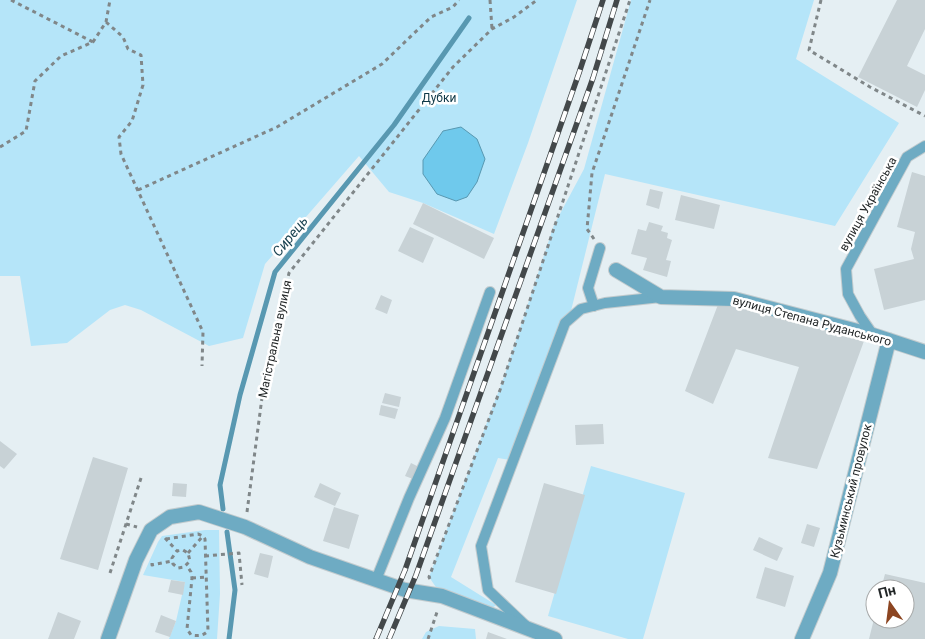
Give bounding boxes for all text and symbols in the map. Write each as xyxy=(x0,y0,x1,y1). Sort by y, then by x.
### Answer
park label: Дубки xyxy=(422,91,456,105)
street label: вулиця Українська xyxy=(836,155,900,253)
water label: Сирець xyxy=(269,213,311,259)
street label: Магістральна вулиця xyxy=(256,279,294,399)
street label: вулиця Степана Руданського xyxy=(731,293,893,349)
street label: Кузьминський провулок xyxy=(828,422,875,559)
north arrow xyxy=(865,579,915,629)
text: Пн xyxy=(876,581,898,601)

